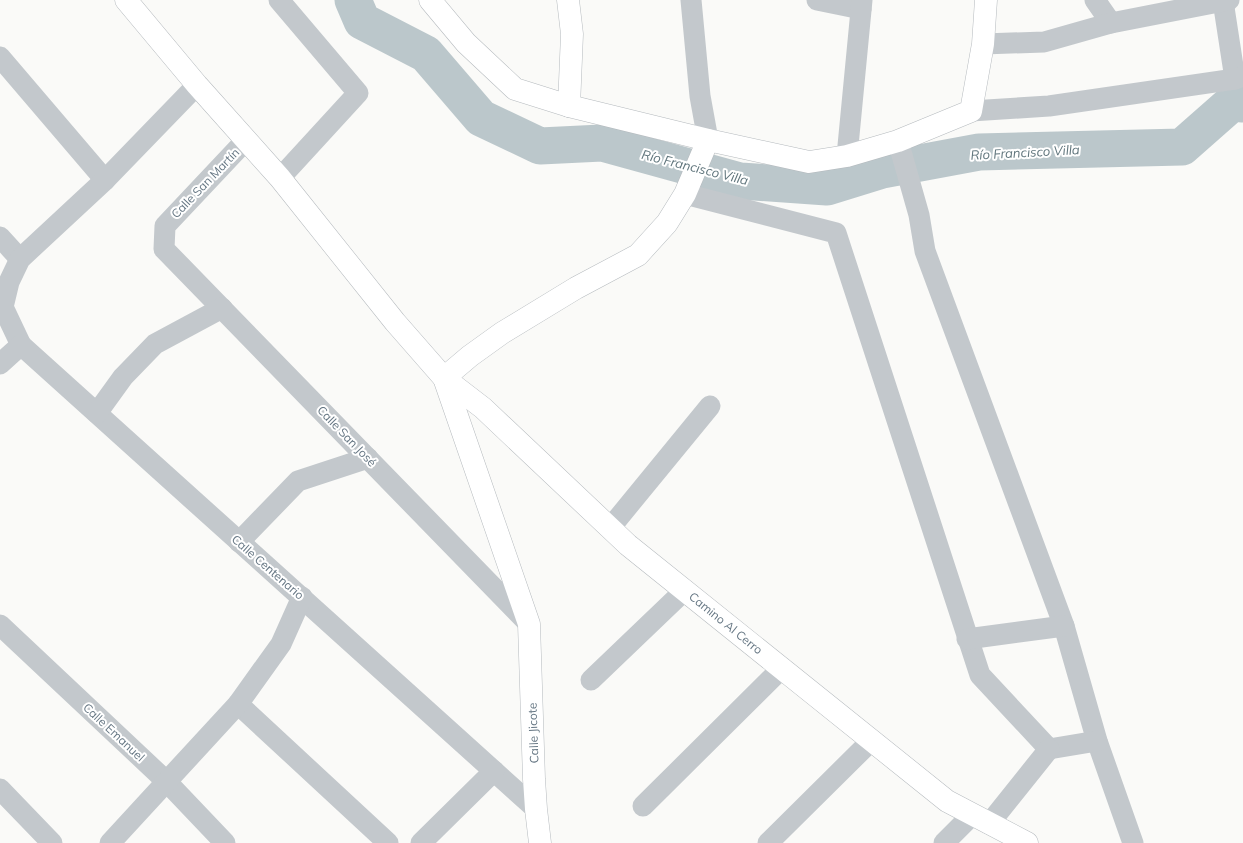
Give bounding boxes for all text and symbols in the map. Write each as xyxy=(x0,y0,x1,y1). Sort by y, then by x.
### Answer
water label: Río Francisco Villa xyxy=(970,141,1080,163)
street label: Calle San Martín xyxy=(168,145,242,221)
water label: Río Francisco Villa xyxy=(640,146,750,188)
street label: Calle San José xyxy=(314,402,380,470)
street label: Calle Centenario xyxy=(229,532,307,603)
street label: Camino Al Cerro xyxy=(686,589,766,657)
street label: Calle Emanuel xyxy=(80,700,148,764)
street label: Calle Jicote xyxy=(524,702,542,764)

